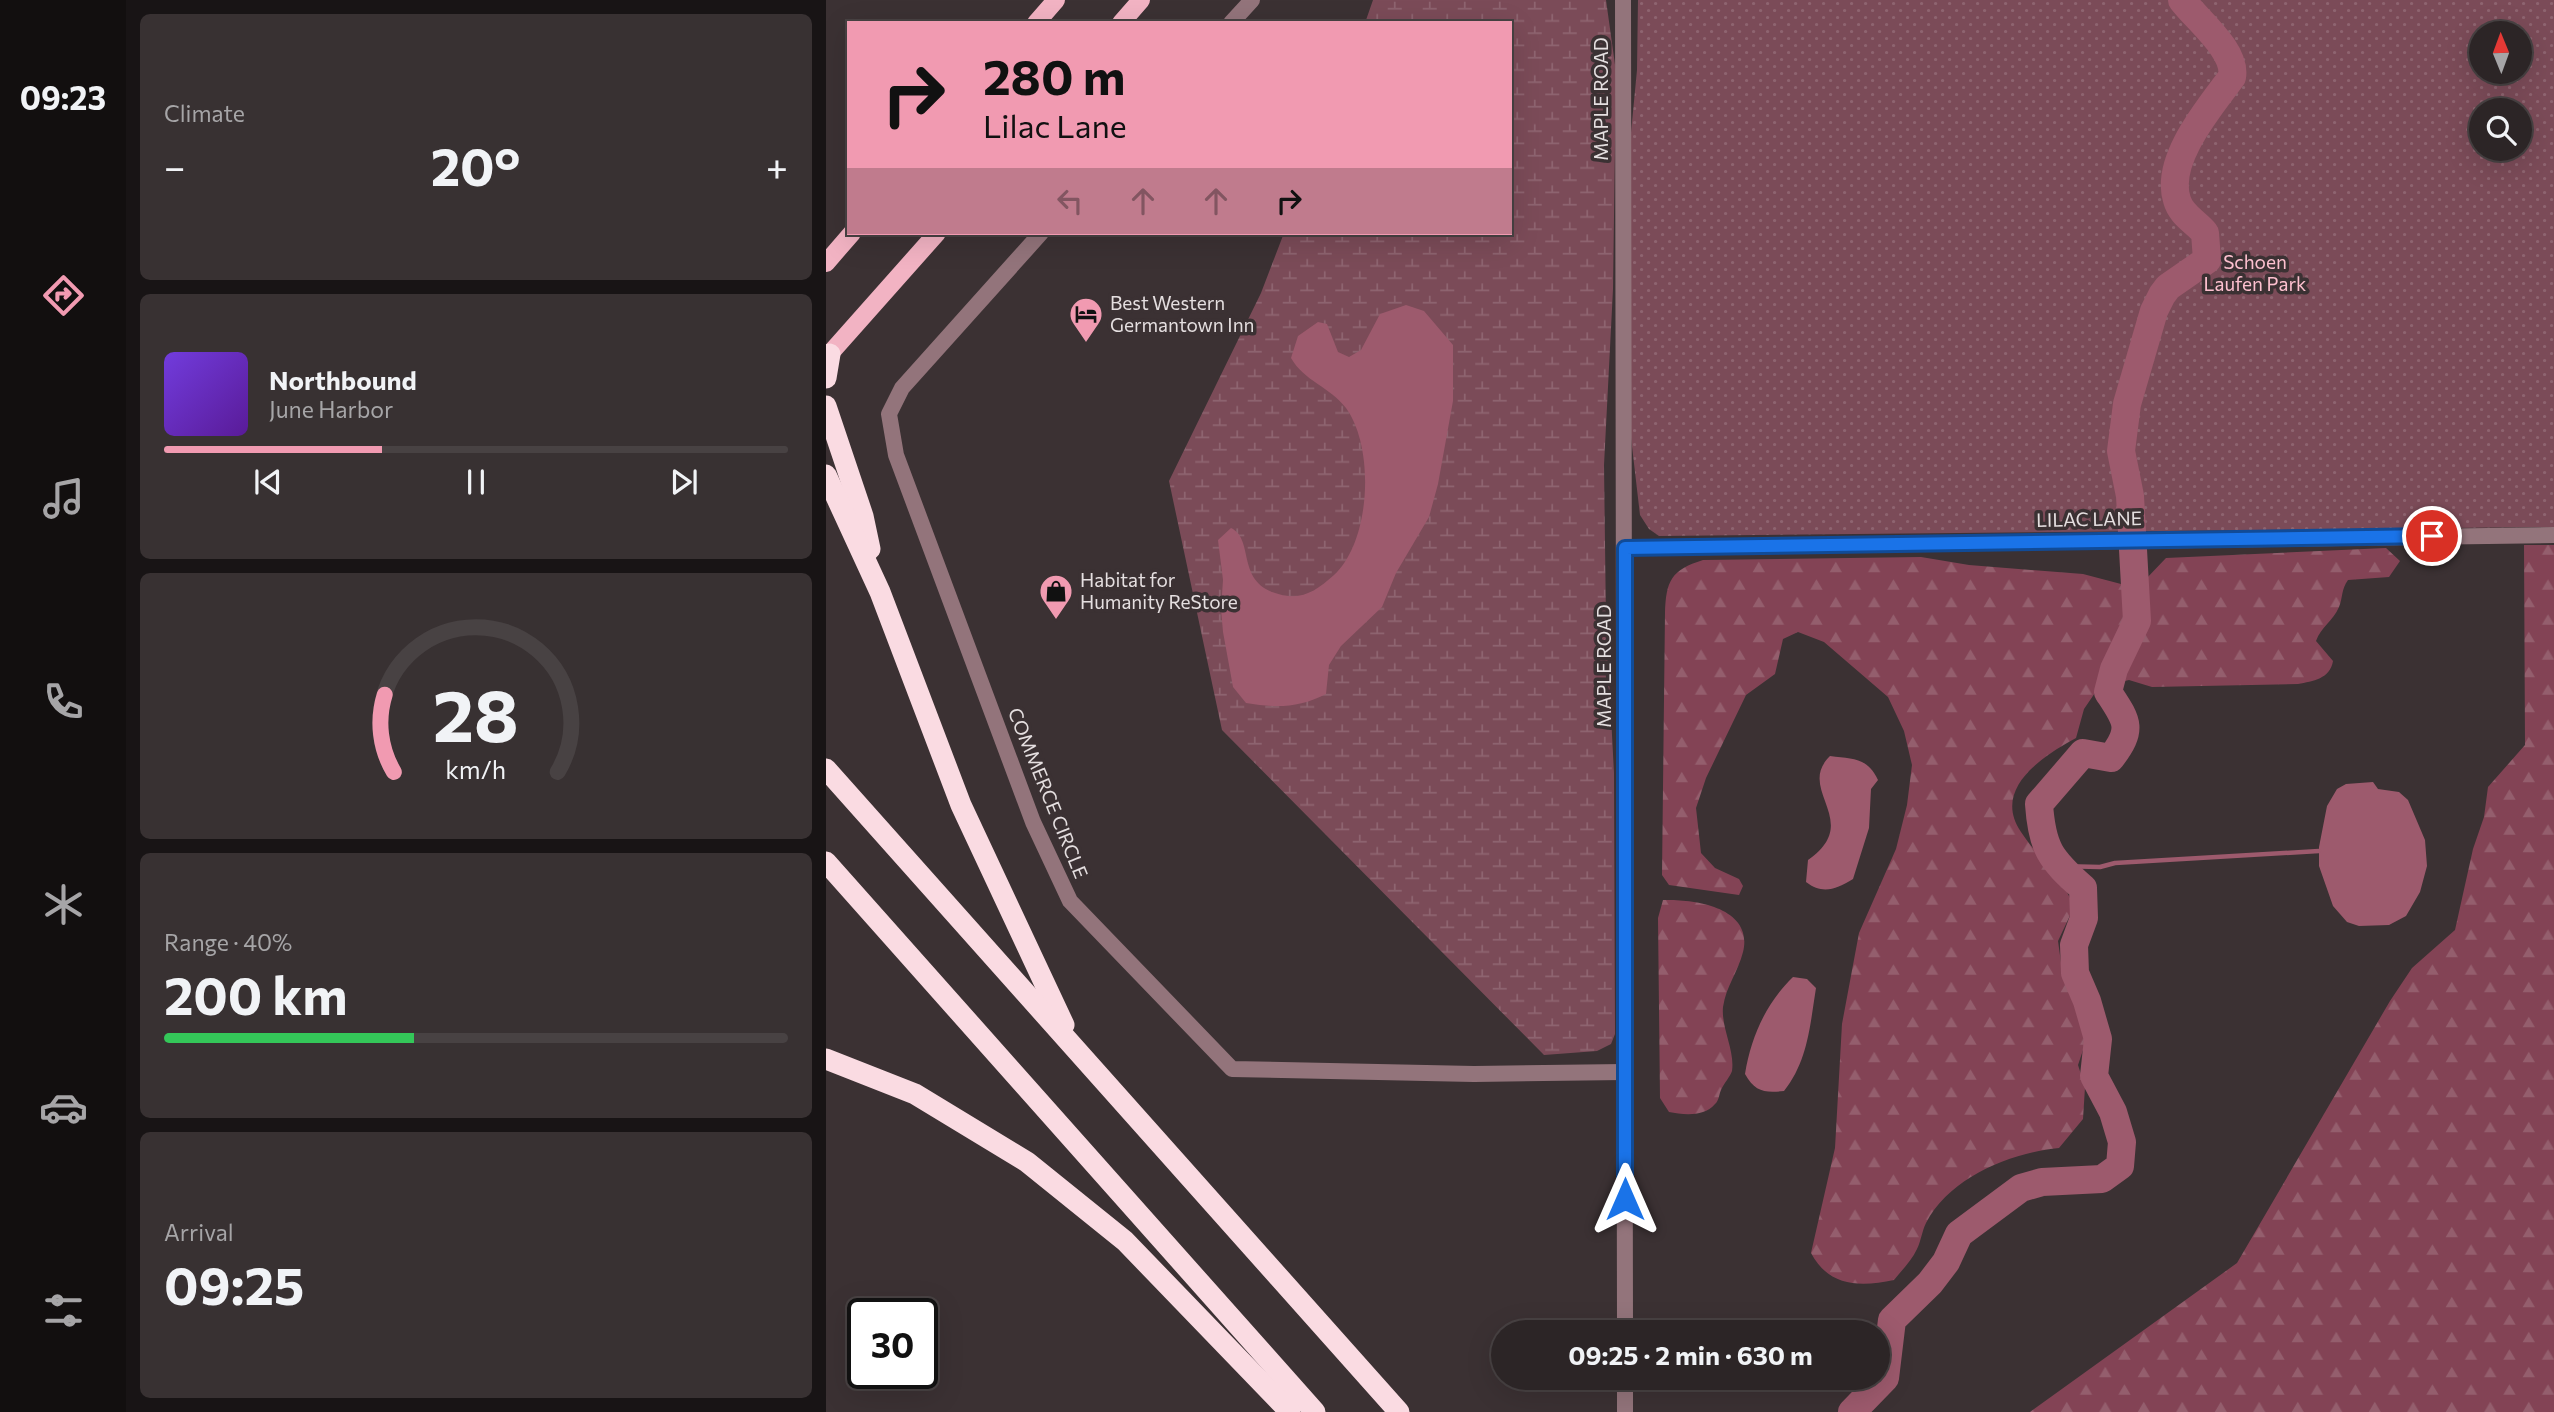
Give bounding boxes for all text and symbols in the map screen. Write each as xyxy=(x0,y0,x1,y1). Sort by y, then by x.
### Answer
north arrow xyxy=(2469,21,2532,84)
map controls xyxy=(2469,21,2532,161)
street label: MAPLE ROAD xyxy=(1589,37,1612,161)
text: 280 m xyxy=(983,45,1126,105)
icon: right xyxy=(868,49,959,140)
text: 09:23 xyxy=(20,77,106,117)
button: search xyxy=(2469,98,2532,161)
text: Climate xyxy=(164,99,245,127)
text: Lilac Lane xyxy=(983,105,1127,145)
text: 20° xyxy=(431,133,521,197)
text: − xyxy=(164,142,186,189)
text: + xyxy=(766,142,788,189)
icon: left xyxy=(1051,182,1089,220)
icon: ahead xyxy=(1124,182,1162,220)
icon: ahead xyxy=(1197,182,1235,220)
icon: right xyxy=(1270,182,1308,220)
park label: Schoen Laufen Park xyxy=(2204,250,2306,295)
icon: directions xyxy=(39,271,88,320)
place label: Best Western Germantown Inn xyxy=(1110,291,1254,336)
hotel icon: Best Western Germantown Inn xyxy=(1067,295,1105,344)
text: Northbound xyxy=(269,364,417,395)
text: June Harbor xyxy=(269,395,393,423)
icon: previous xyxy=(249,463,287,501)
icon: pause xyxy=(457,463,495,501)
icon: next xyxy=(665,463,703,501)
icon: music xyxy=(39,474,88,523)
street label: LILAC LANE xyxy=(2036,506,2142,531)
pin xyxy=(2402,506,2462,566)
icon: arrive xyxy=(2413,517,2451,555)
place label: Habitat for Humanity ReStore xyxy=(1080,568,1238,613)
shop icon: Habitat for Humanity ReStore xyxy=(1037,572,1075,621)
street label: MAPLE ROAD xyxy=(1592,604,1615,728)
text: 28 xyxy=(433,668,519,757)
icon: phone xyxy=(39,677,88,726)
street label: COMMERCE CIRCLE xyxy=(1004,704,1093,882)
text: km/h xyxy=(446,754,506,784)
icon: climate xyxy=(39,880,88,929)
text: Range · 40% xyxy=(164,928,292,956)
text: 200 km xyxy=(164,962,348,1026)
icon: car xyxy=(39,1083,88,1132)
position arrow xyxy=(1588,1162,1662,1236)
text: Arrival xyxy=(164,1218,234,1246)
text: 09:25 xyxy=(164,1252,304,1316)
icon: filters xyxy=(39,1286,88,1335)
speed limit sign: 30 xyxy=(847,1298,938,1389)
text: 09:25 · 2 min · 630 m xyxy=(1568,1339,1813,1370)

